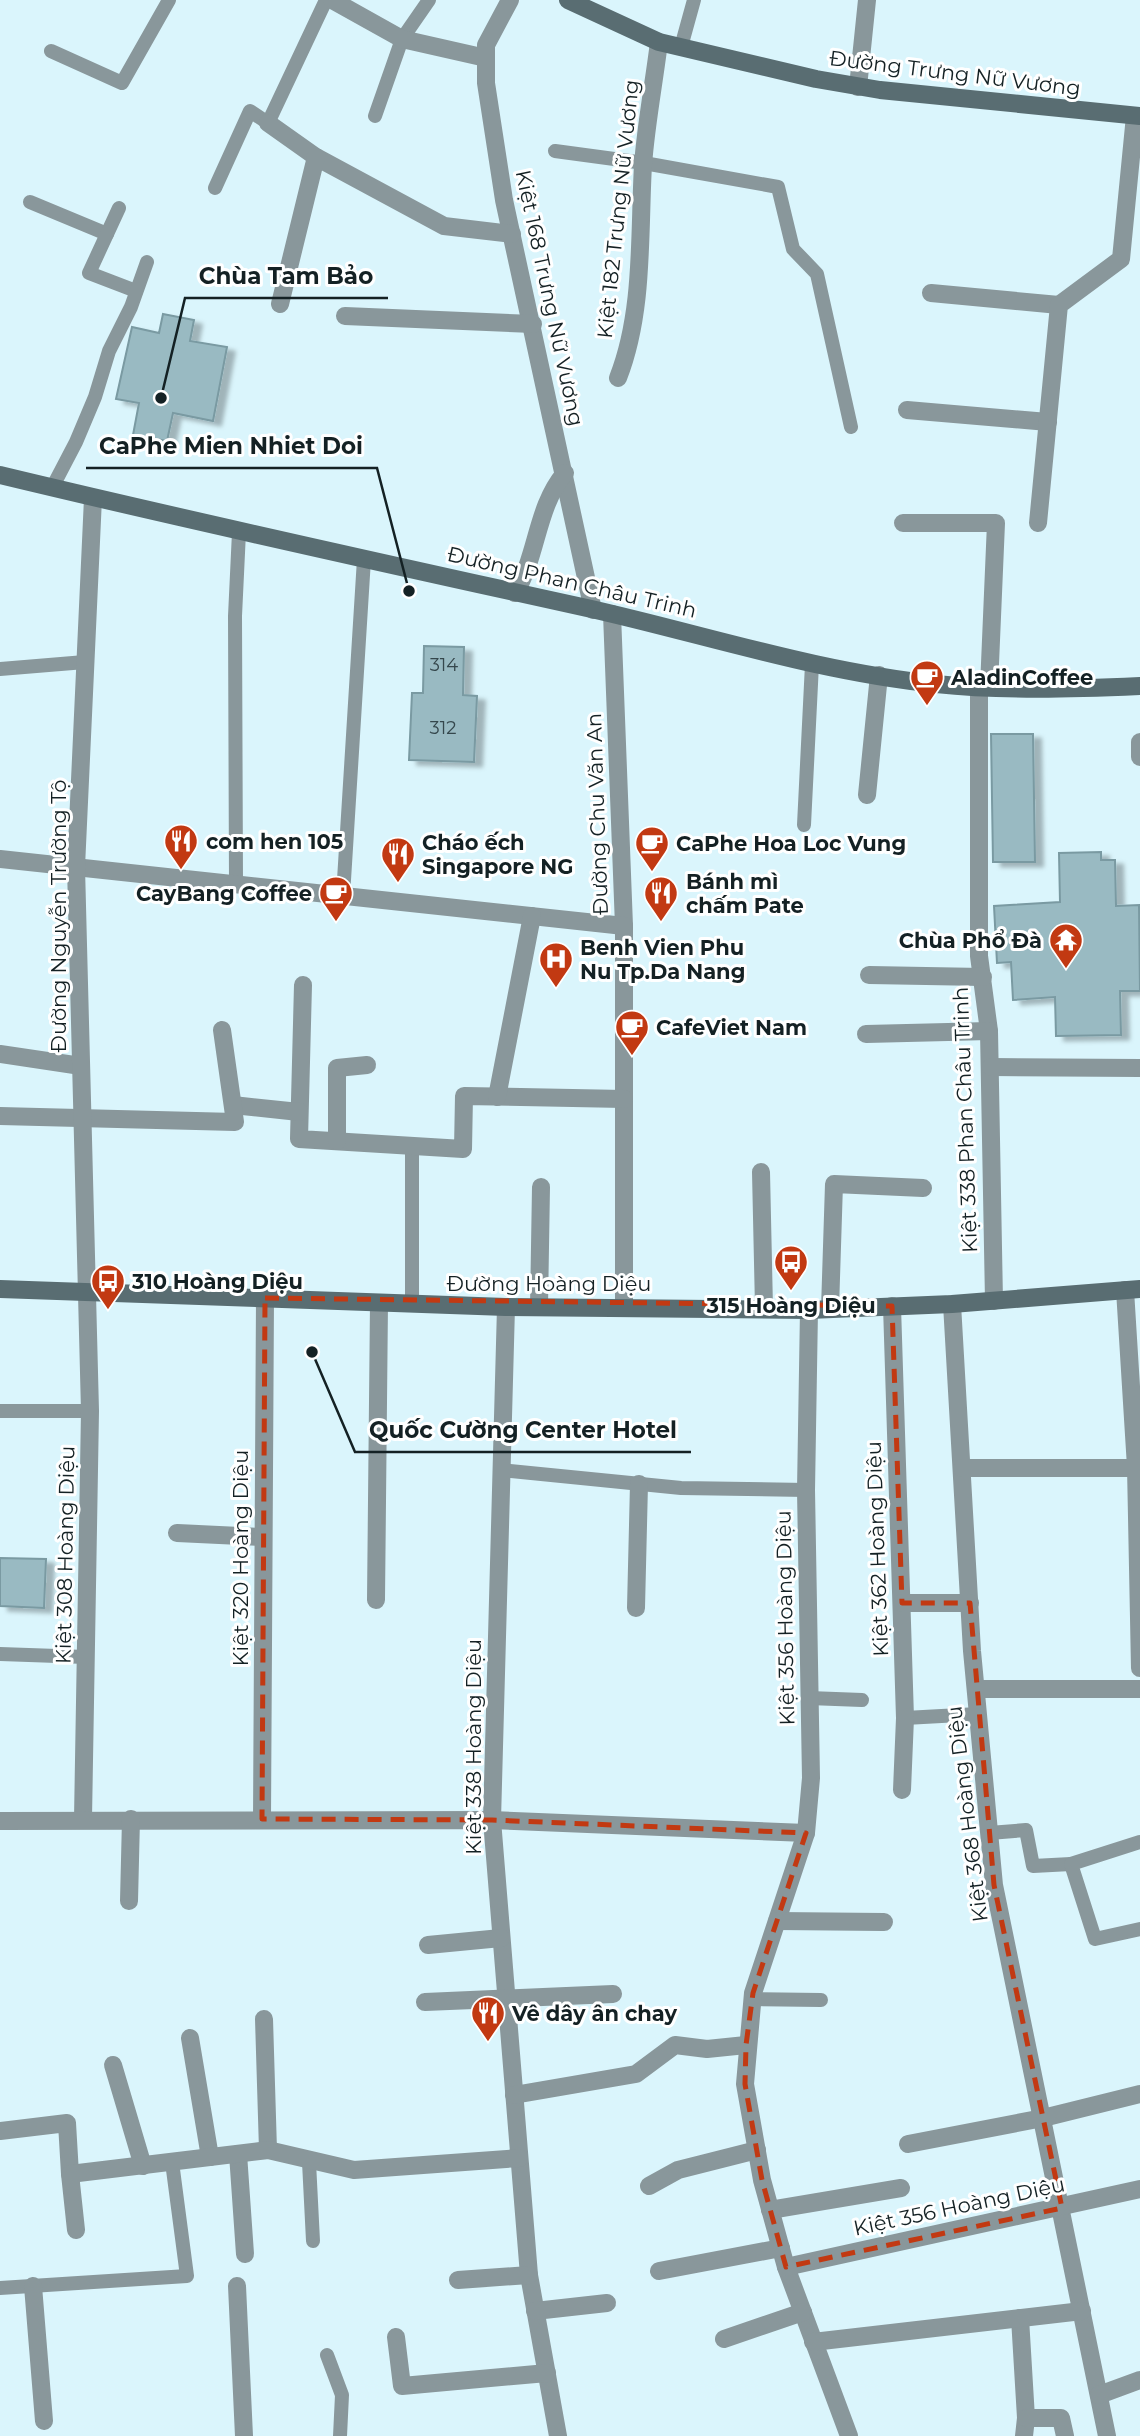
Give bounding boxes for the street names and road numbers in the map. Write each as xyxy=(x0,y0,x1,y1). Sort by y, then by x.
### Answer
street label: Đường Trưng Nữ Vương xyxy=(828,45,1082,101)
street label: Kiệt 182 Trưng Nữ Vương xyxy=(592,78,644,340)
street label: Kiệt 168 Trưng Nữ Vương xyxy=(511,168,589,428)
street label: Đường Phan Châu Trinh xyxy=(445,541,699,623)
street label: Đường Chu Văn An xyxy=(581,713,613,915)
street label: Đường Nguyễn Trường Tộ xyxy=(46,780,71,1052)
street label: Kiệt 338 Phan Châu Trinh xyxy=(948,986,982,1254)
street label: Đường Hoàng Diệu xyxy=(447,1271,651,1296)
street label: Kiệt 362 Hoàng Diệu xyxy=(861,1441,893,1657)
street label: Kiệt 308 Hoàng Diệu xyxy=(51,1446,79,1664)
street label: Kiệt 320 Hoàng Diệu xyxy=(228,1450,253,1666)
street label: Kiệt 356 Hoàng Diệu xyxy=(771,1510,799,1726)
street label: Kiệt 338 Hoàng Diệu xyxy=(461,1639,486,1855)
street label: Kiệt 368 Hoàng Diệu xyxy=(941,1705,993,1923)
street label: Kiệt 356 Hoàng Diệu xyxy=(851,2171,1067,2241)

